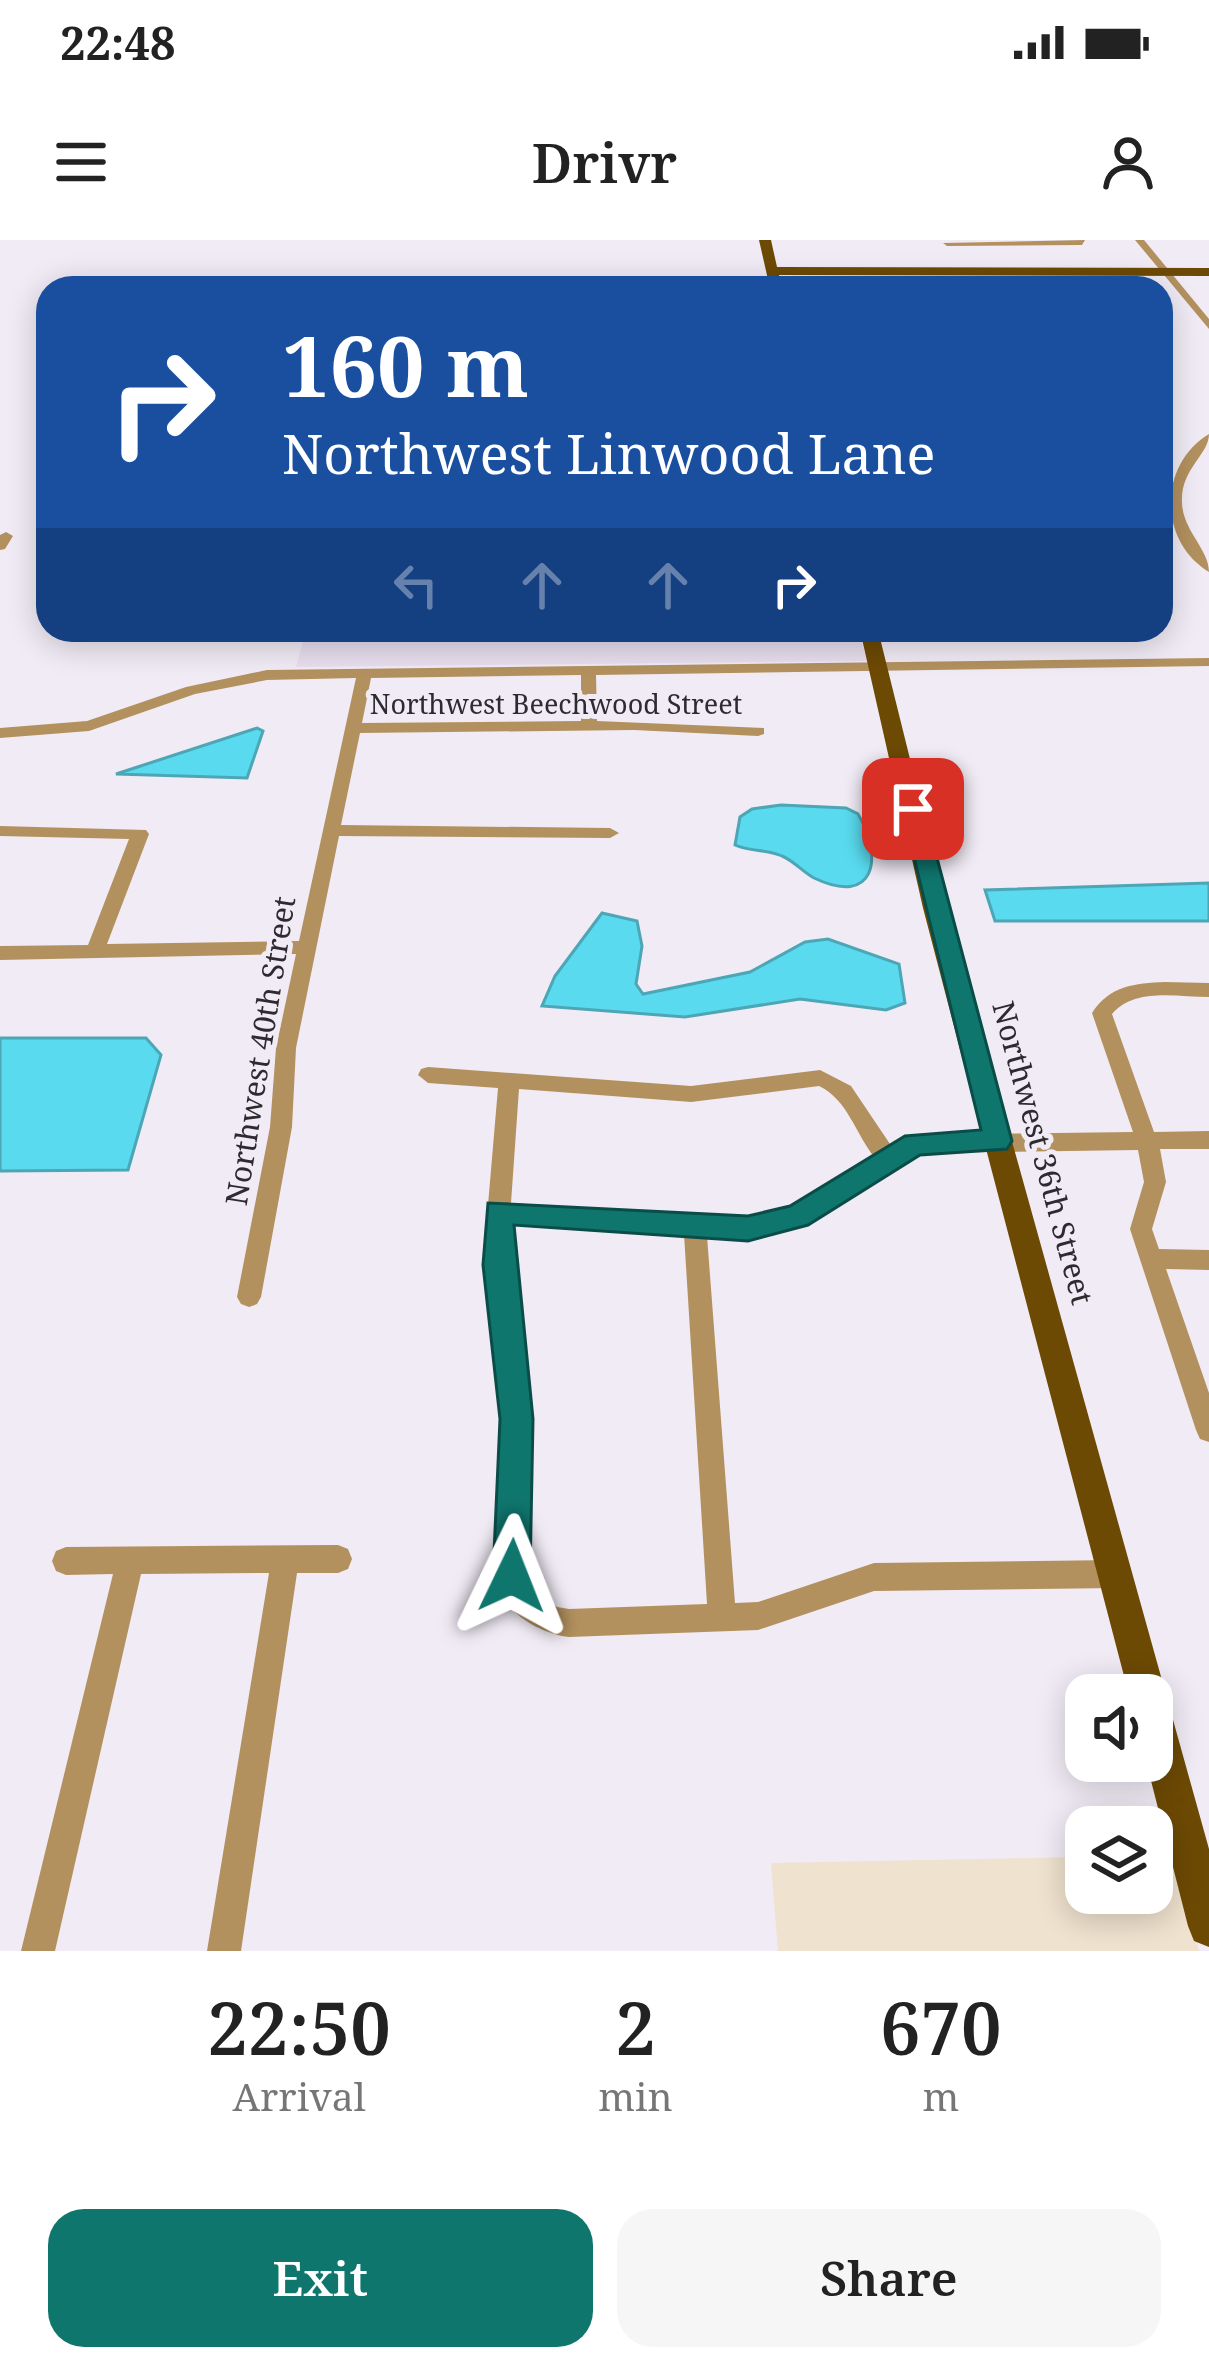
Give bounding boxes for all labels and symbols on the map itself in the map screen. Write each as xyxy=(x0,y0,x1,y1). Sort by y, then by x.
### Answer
street label: Northwest Beechwood Street xyxy=(370,685,742,722)
pin xyxy=(862,758,964,860)
street label: Northwest 40th Street xyxy=(215,893,304,1208)
street label: Northwest 36th Street xyxy=(983,996,1104,1309)
position arrow xyxy=(449,1513,575,1639)

